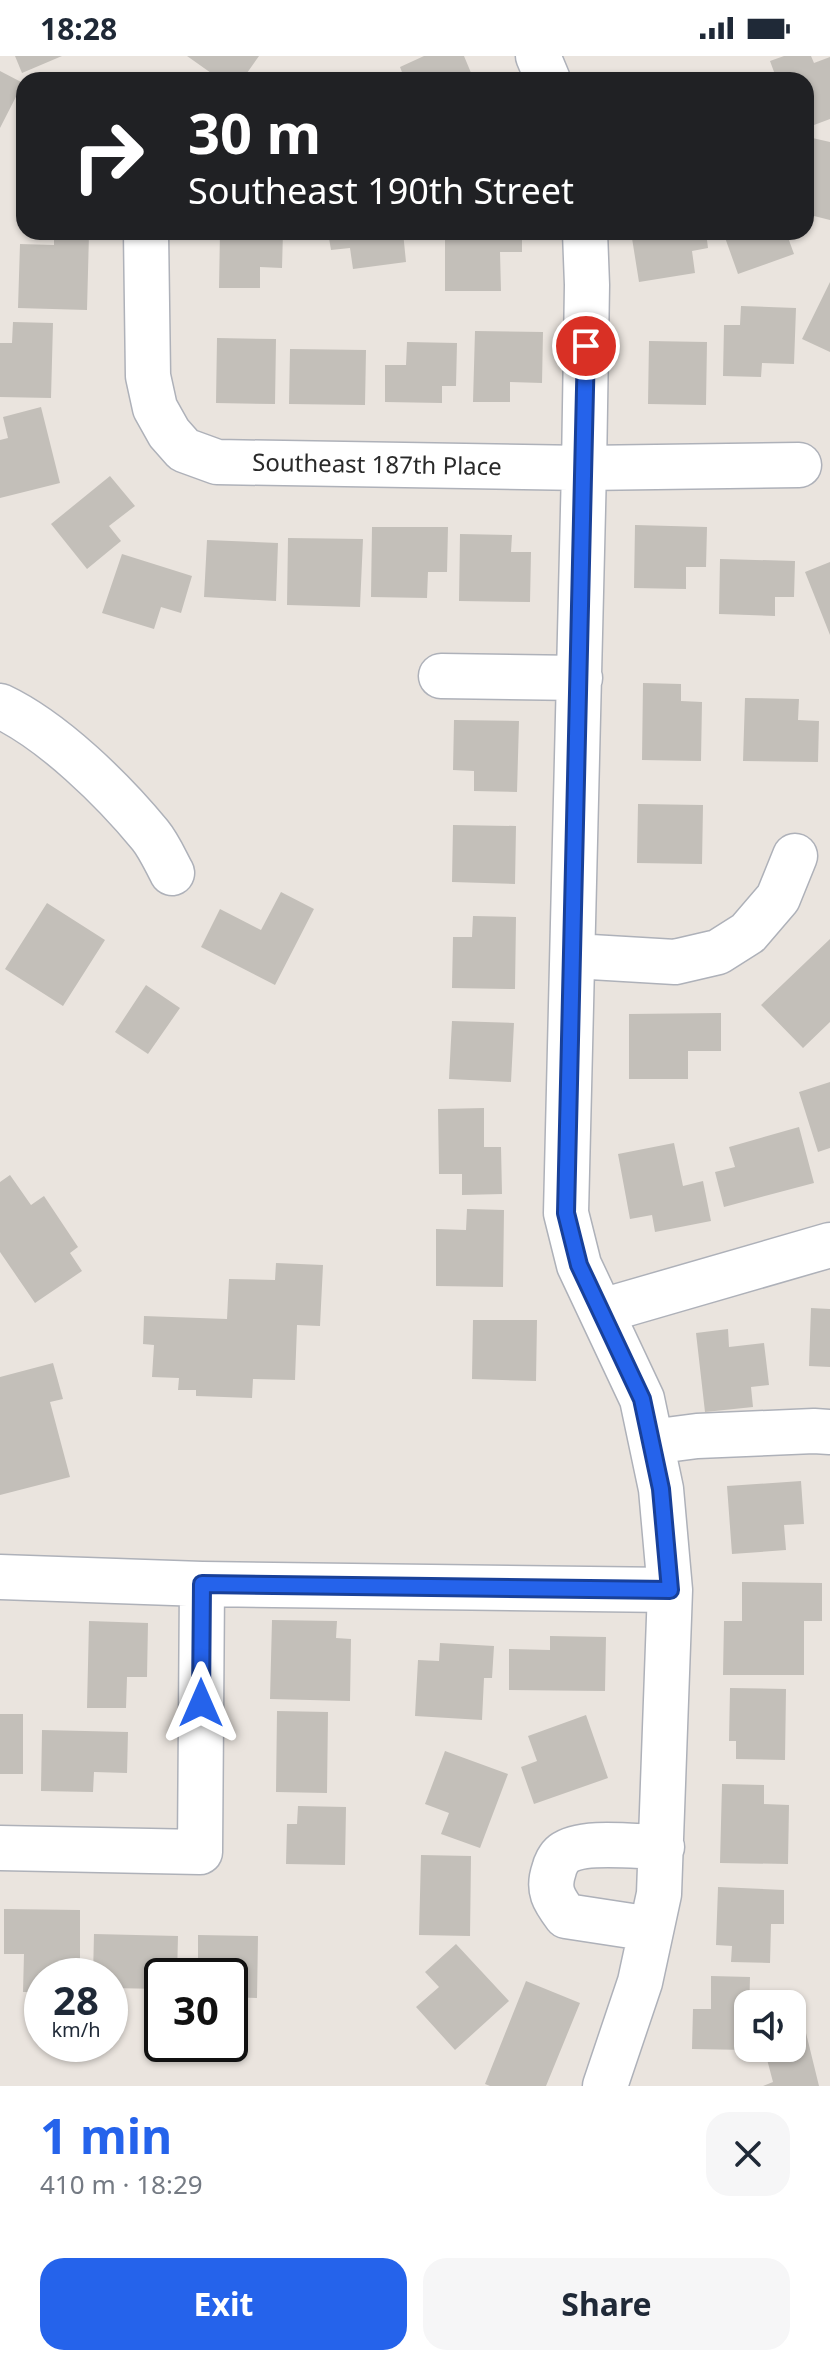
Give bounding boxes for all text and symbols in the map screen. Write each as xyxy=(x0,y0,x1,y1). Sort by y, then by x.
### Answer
text: 18:28 xyxy=(40,8,117,49)
text: 30 m xyxy=(188,94,321,170)
icon: right xyxy=(56,104,160,208)
text: Southeast 190th Street xyxy=(188,166,574,215)
pin xyxy=(552,312,620,380)
icon: arrive xyxy=(564,324,608,368)
street label: Southeast 187th Place xyxy=(252,445,502,482)
position arrow xyxy=(159,1661,243,1745)
speed limit sign: 30 xyxy=(144,1958,248,2062)
text: 28 xyxy=(53,1972,99,2027)
map controls xyxy=(734,1990,806,2062)
button: sound xyxy=(734,1990,806,2062)
text: km/h xyxy=(51,2016,101,2043)
text: 1 min xyxy=(40,2103,172,2168)
button: close xyxy=(706,2112,790,2196)
text: 410 m · 18:29 xyxy=(40,2166,203,2202)
button: Exit xyxy=(40,2258,407,2350)
button: Share xyxy=(423,2258,790,2350)

